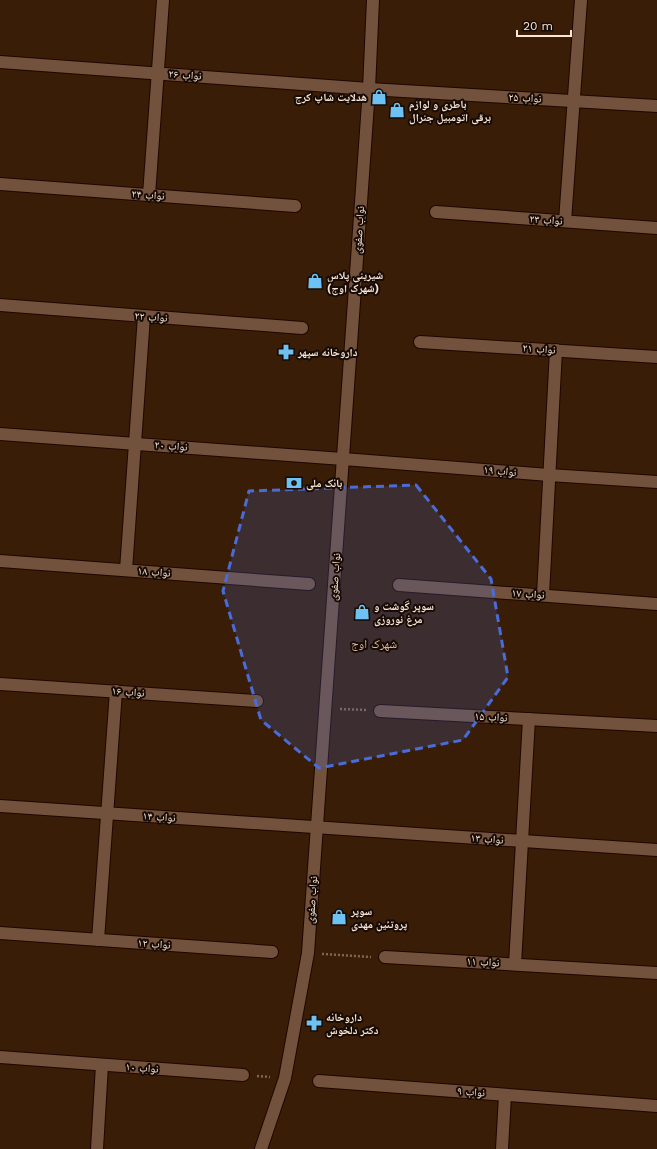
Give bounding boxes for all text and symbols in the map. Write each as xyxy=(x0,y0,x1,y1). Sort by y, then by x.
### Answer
scale bar xyxy=(517,12,571,38)
text: 20 m xyxy=(523,19,553,33)
street label: نواب ۲۶ xyxy=(168,67,202,83)
shop icon: هدلایت شاپ کرج xyxy=(370,88,388,106)
place label: هدلایت شاپ کرج xyxy=(295,91,367,105)
street label: نواب ۲۵ xyxy=(508,91,542,105)
place label: باطری و لوازم برقی اتومبیل جنرال xyxy=(409,98,491,125)
shop icon: باطری و لوازم برقی اتومبیل جنرال xyxy=(388,101,406,119)
street label: نواب ۲۴ xyxy=(131,187,165,203)
street label: نواب صفوی xyxy=(351,206,367,254)
street label: نواب ۲۳ xyxy=(529,212,563,228)
place label: شیرینی پلاس (شهرک اوج) xyxy=(327,269,383,296)
shop icon: شیرینی پلاس (شهرک اوج) xyxy=(306,272,324,290)
street label: نواب ۲۲ xyxy=(134,309,168,325)
street label: نواب ۲۱ xyxy=(522,341,556,357)
pharmacy icon: داروخانه سپهر xyxy=(277,343,295,361)
place label: داروخانه سپهر xyxy=(297,346,358,359)
street label: نواب ۲۰ xyxy=(154,438,188,454)
street label: نواب ۱۹ xyxy=(483,463,517,479)
bank icon: بانک ملی xyxy=(285,474,303,492)
place label: بانک ملی xyxy=(306,477,342,491)
street label: نواب صفوی xyxy=(327,553,343,601)
street label: نواب ۱۸ xyxy=(137,564,171,580)
street label: نواب ۱۷ xyxy=(511,586,545,602)
place label: سوپر گوشت و مرغ نوروزی xyxy=(374,600,434,627)
shop icon: سوپر گوشت و مرغ نوروزی xyxy=(353,603,371,621)
district label: شهرک اوج xyxy=(351,637,397,651)
street label: نواب ۱۶ xyxy=(111,684,145,700)
street label: نواب ۱۵ xyxy=(474,710,508,724)
street label: نواب ۱۴ xyxy=(142,809,176,825)
street label: نواب ۱۳ xyxy=(470,831,504,847)
street label: نواب صفوی xyxy=(304,876,320,924)
place label: سوپر پروتئین مهدی xyxy=(350,905,407,932)
shop icon: سوپر پروتئین مهدی xyxy=(330,908,348,926)
street label: نواب ۱۲ xyxy=(137,936,171,952)
street label: نواب ۱۱ xyxy=(466,955,500,969)
place label: داروخانه دکتر دلخوش xyxy=(326,1011,379,1038)
pharmacy icon: داروخانه دکتر دلخوش xyxy=(305,1014,323,1032)
street label: نواب ۱۰ xyxy=(125,1060,159,1076)
street label: نواب ۹ xyxy=(457,1085,485,1099)

